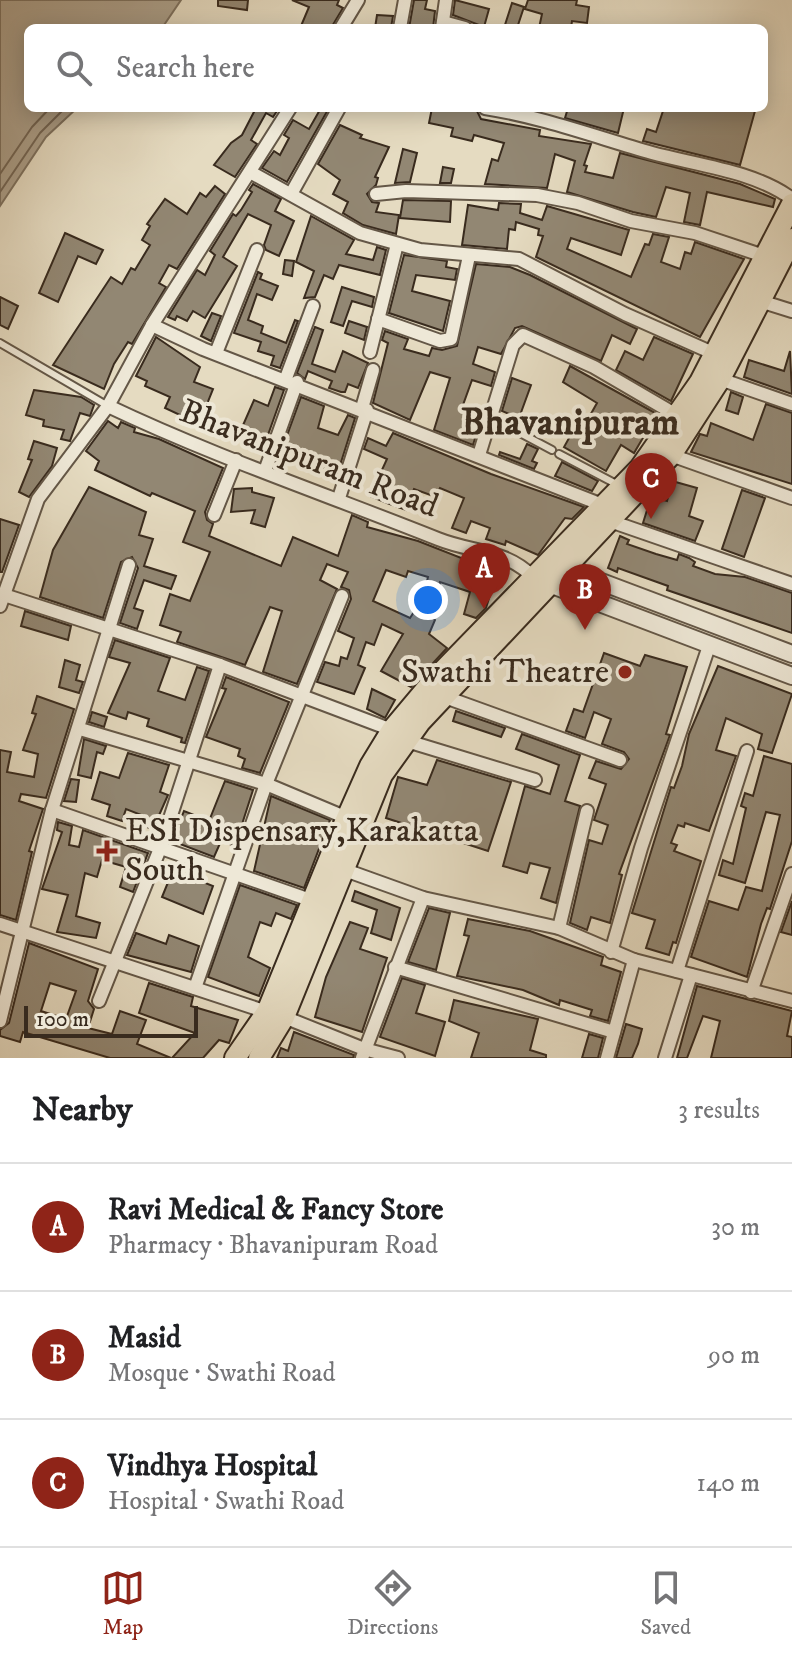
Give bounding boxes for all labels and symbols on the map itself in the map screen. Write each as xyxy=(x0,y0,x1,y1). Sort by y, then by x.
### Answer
street label: Bhavanipuram Road xyxy=(174,390,444,528)
district label: Bhavanipuram xyxy=(461,399,680,447)
pin: C xyxy=(625,453,677,519)
pin: A xyxy=(458,543,510,609)
pin: B xyxy=(559,564,611,630)
your location xyxy=(408,580,448,620)
place label: Swathi Theatre xyxy=(401,651,609,693)
marker: Swathi Theatre xyxy=(616,663,634,681)
place label: ESI Dispensary,Karakatta South xyxy=(125,810,479,891)
marker: ESI Dispensary,Karakatta South xyxy=(96,840,118,862)
scale bar xyxy=(24,1002,198,1038)

